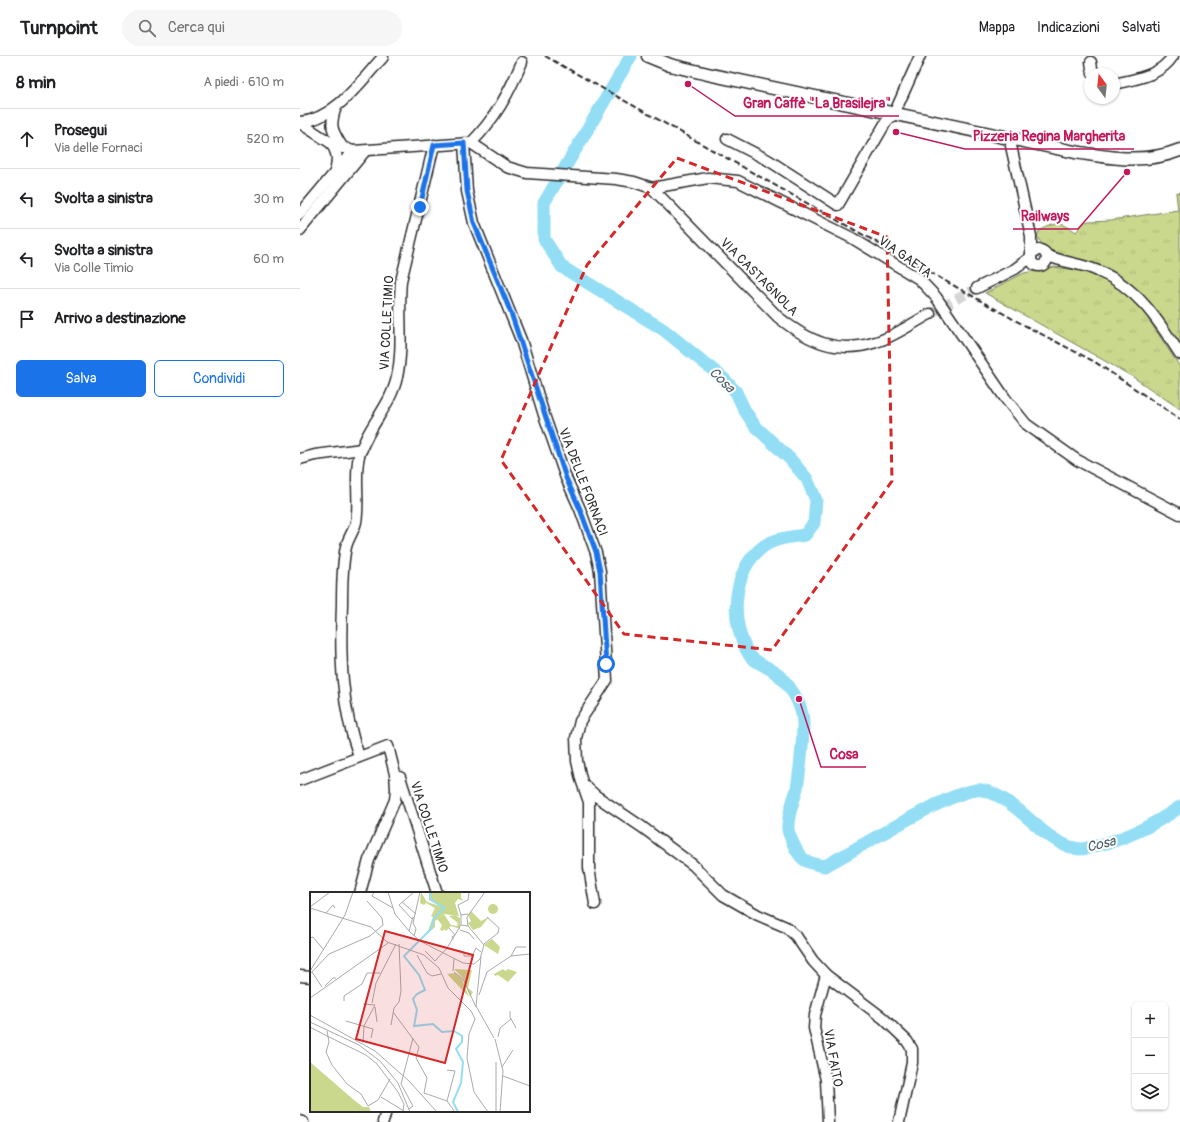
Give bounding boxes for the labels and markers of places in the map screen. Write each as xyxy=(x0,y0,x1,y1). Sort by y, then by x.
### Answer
callout: Gran Caffè "La Brasilejra" xyxy=(735,90,899,116)
callout: Pizzeria Regina Margherita xyxy=(965,123,1134,149)
callout: Railways xyxy=(1013,203,1078,229)
callout: Cosa xyxy=(821,741,866,767)

